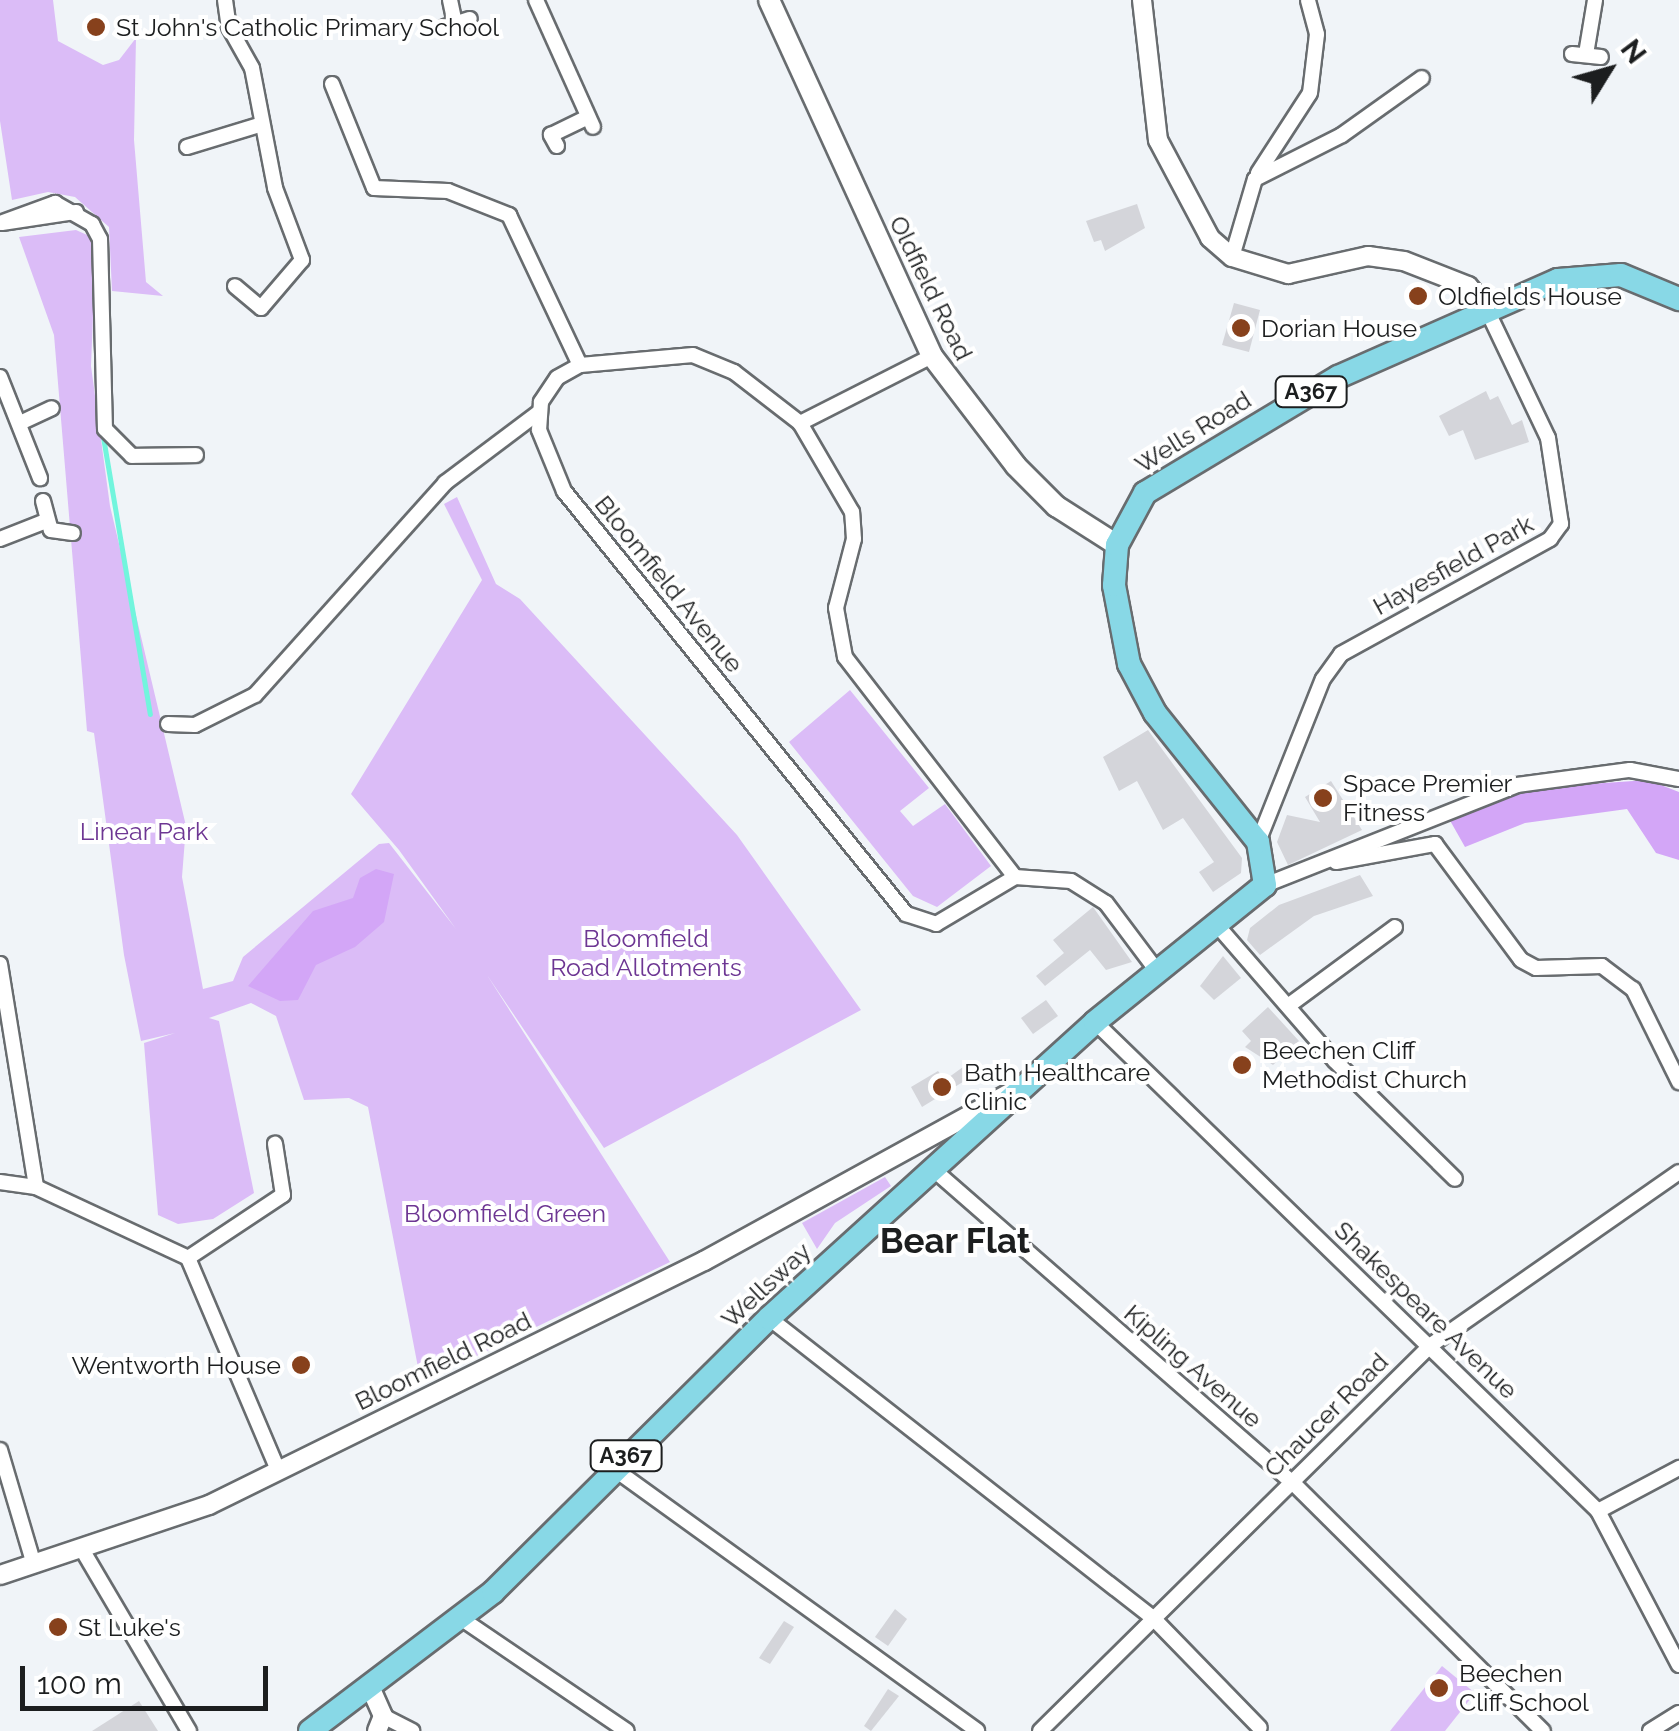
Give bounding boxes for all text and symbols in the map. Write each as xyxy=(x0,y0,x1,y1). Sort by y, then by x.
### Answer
place label: St John's Catholic Primary School xyxy=(116,12,500,42)
marker: St John's Catholic Primary School xyxy=(85,16,107,38)
north arrow xyxy=(1559,20,1659,120)
text: N xyxy=(1614,33,1653,70)
street label: Oldfield Road xyxy=(883,211,979,365)
place label: Oldfields House xyxy=(1438,281,1622,311)
marker: Oldfields House xyxy=(1407,285,1429,307)
place label: Dorian House xyxy=(1261,313,1417,343)
marker: Dorian House xyxy=(1230,317,1252,339)
road number: A367 xyxy=(1274,375,1348,409)
street label: Wells Road xyxy=(1129,385,1257,479)
street label: Bloomfield Avenue xyxy=(588,489,750,679)
street label: Hayesfield Park xyxy=(1368,509,1538,621)
place label: Space Premier Fitness xyxy=(1343,769,1512,828)
marker: Space Premier Fitness xyxy=(1312,787,1334,809)
park label: Linear Park xyxy=(79,816,209,846)
park label: Bloomfield Road Allotments xyxy=(550,924,742,983)
place label: Beechen Cliff Methodist Church xyxy=(1262,1036,1467,1095)
marker: Beechen Cliff Methodist Church xyxy=(1231,1054,1253,1076)
place label: Bath Healthcare Clinic xyxy=(964,1058,1150,1117)
marker: Bath Healthcare Clinic xyxy=(929,1074,955,1100)
park label: Bloomfield Green xyxy=(404,1198,606,1228)
street label: Shakespeare Avenue xyxy=(1328,1215,1524,1405)
district label: Bear Flat xyxy=(879,1220,1031,1262)
street label: Wellsway xyxy=(715,1236,817,1334)
street label: Kipling Avenue xyxy=(1118,1298,1268,1434)
street label: Bloomfield Road xyxy=(350,1305,536,1417)
street label: Chaucer Road xyxy=(1258,1347,1394,1483)
place label: Wentworth House xyxy=(71,1350,281,1380)
marker: Wentworth House xyxy=(290,1354,312,1376)
road number: A367 xyxy=(588,1439,664,1473)
place label: St Luke's xyxy=(78,1612,181,1642)
marker: St Luke's xyxy=(47,1616,69,1638)
scale bar xyxy=(25,1646,272,1708)
place label: Beechen Cliff School xyxy=(1459,1659,1589,1718)
text: 100 m xyxy=(37,1666,122,1701)
marker: Beechen Cliff School xyxy=(1428,1677,1450,1699)

